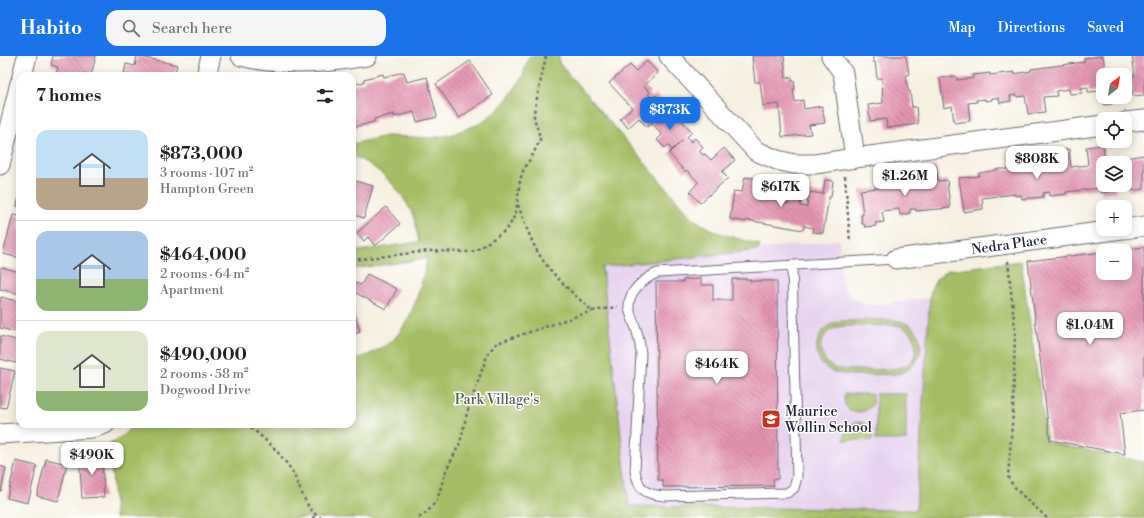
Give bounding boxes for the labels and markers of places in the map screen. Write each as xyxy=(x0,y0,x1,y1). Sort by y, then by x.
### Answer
pin: $873K xyxy=(642,97,698,131)
pin: $808K xyxy=(1009,146,1065,180)
pin: $1.26M xyxy=(872,163,938,197)
pin: $617K xyxy=(753,174,809,208)
pin: $1.04M xyxy=(1057,312,1123,346)
pin: $464K xyxy=(689,351,745,385)
place label: Maurice Wollin School xyxy=(784,403,872,437)
school or university icon: Maurice Wollin School xyxy=(760,408,782,430)
pin: $490K xyxy=(64,442,120,476)

